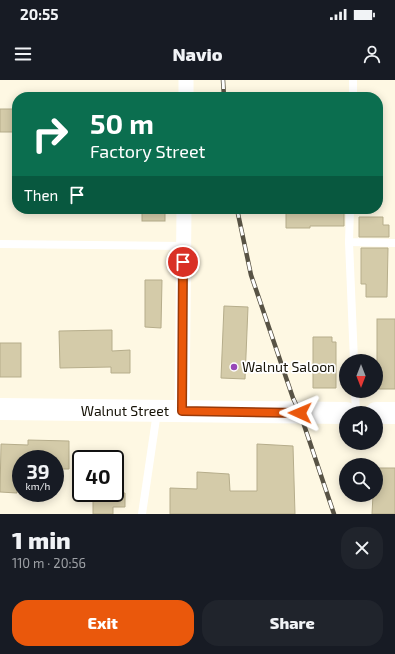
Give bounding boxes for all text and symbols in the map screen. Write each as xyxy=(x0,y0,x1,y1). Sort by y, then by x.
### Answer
text: 20:55 xyxy=(20,5,59,23)
icon: menu xyxy=(12,43,34,65)
text: Navio xyxy=(172,43,223,65)
icon: person xyxy=(361,43,383,65)
text: 50 m xyxy=(90,106,154,140)
icon: right xyxy=(24,108,76,160)
text: Factory Street xyxy=(90,140,205,162)
icon: arrive xyxy=(66,184,88,206)
text: Then xyxy=(24,186,58,204)
pin xyxy=(166,245,200,279)
icon: arrive xyxy=(172,251,194,273)
north arrow xyxy=(339,354,383,398)
map controls xyxy=(339,354,383,502)
place label: Walnut Saloon xyxy=(242,358,335,375)
marker: Walnut Saloon xyxy=(229,362,239,372)
position arrow xyxy=(279,392,321,434)
street label: Walnut Street xyxy=(81,402,169,419)
button: sound xyxy=(339,406,383,450)
speed limit sign: 40 xyxy=(72,450,124,502)
button: search xyxy=(339,458,383,502)
text: 39 xyxy=(26,459,50,483)
text: km/h xyxy=(26,480,50,492)
text: 1 min xyxy=(12,525,71,554)
button: close xyxy=(341,527,383,569)
text: 110 m · 20:56 xyxy=(12,555,86,571)
button: Exit xyxy=(12,600,194,646)
button: Share xyxy=(202,600,383,646)

